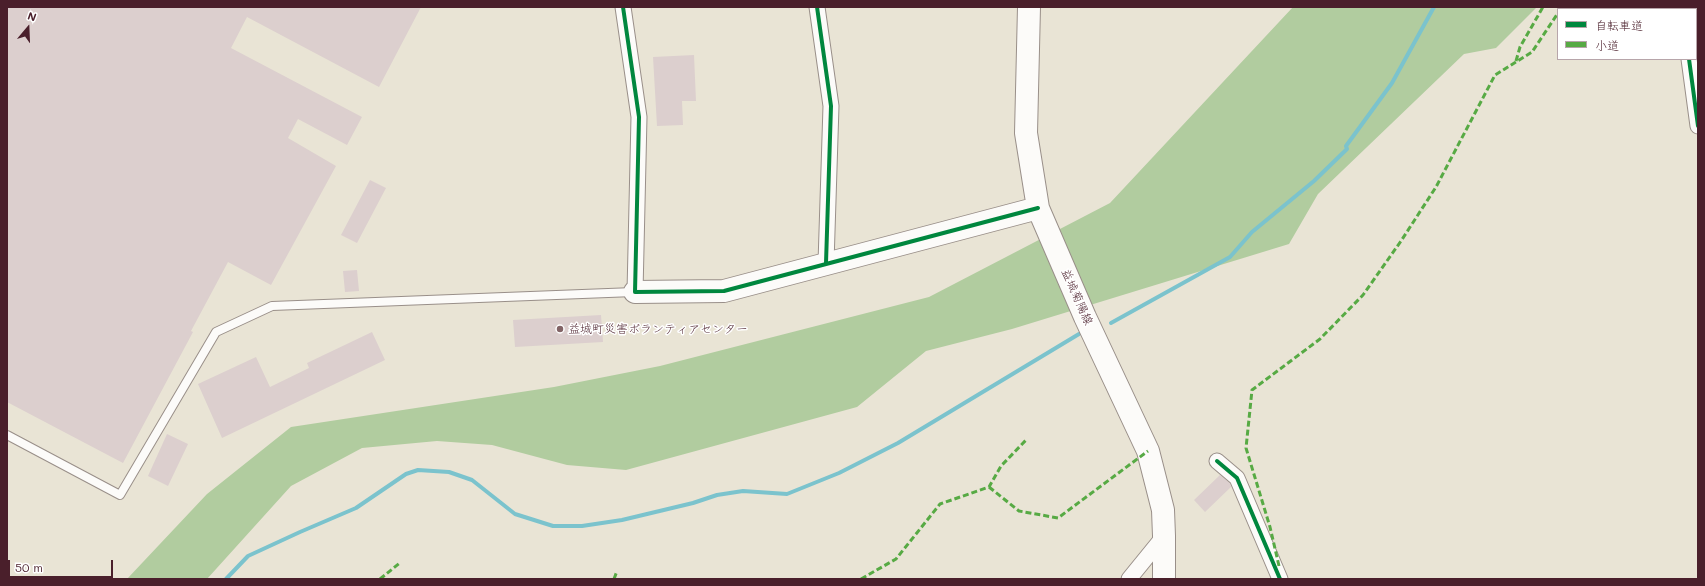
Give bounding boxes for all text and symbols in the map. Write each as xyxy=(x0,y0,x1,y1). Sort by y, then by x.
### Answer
north arrow xyxy=(8,8,48,48)
text: N xyxy=(26,8,38,25)
legend xyxy=(1557,8,1697,60)
text: 自転車道 xyxy=(1595,17,1643,33)
text: 小道 xyxy=(1595,37,1619,53)
street label: 益城菊陽線 xyxy=(1058,267,1096,327)
place label: 益城町災害ボランティアセンター xyxy=(568,322,748,336)
marker: 益城町災害ボランティアセンター xyxy=(555,324,565,334)
scale bar xyxy=(10,552,115,578)
text: 50 m xyxy=(15,559,43,575)

